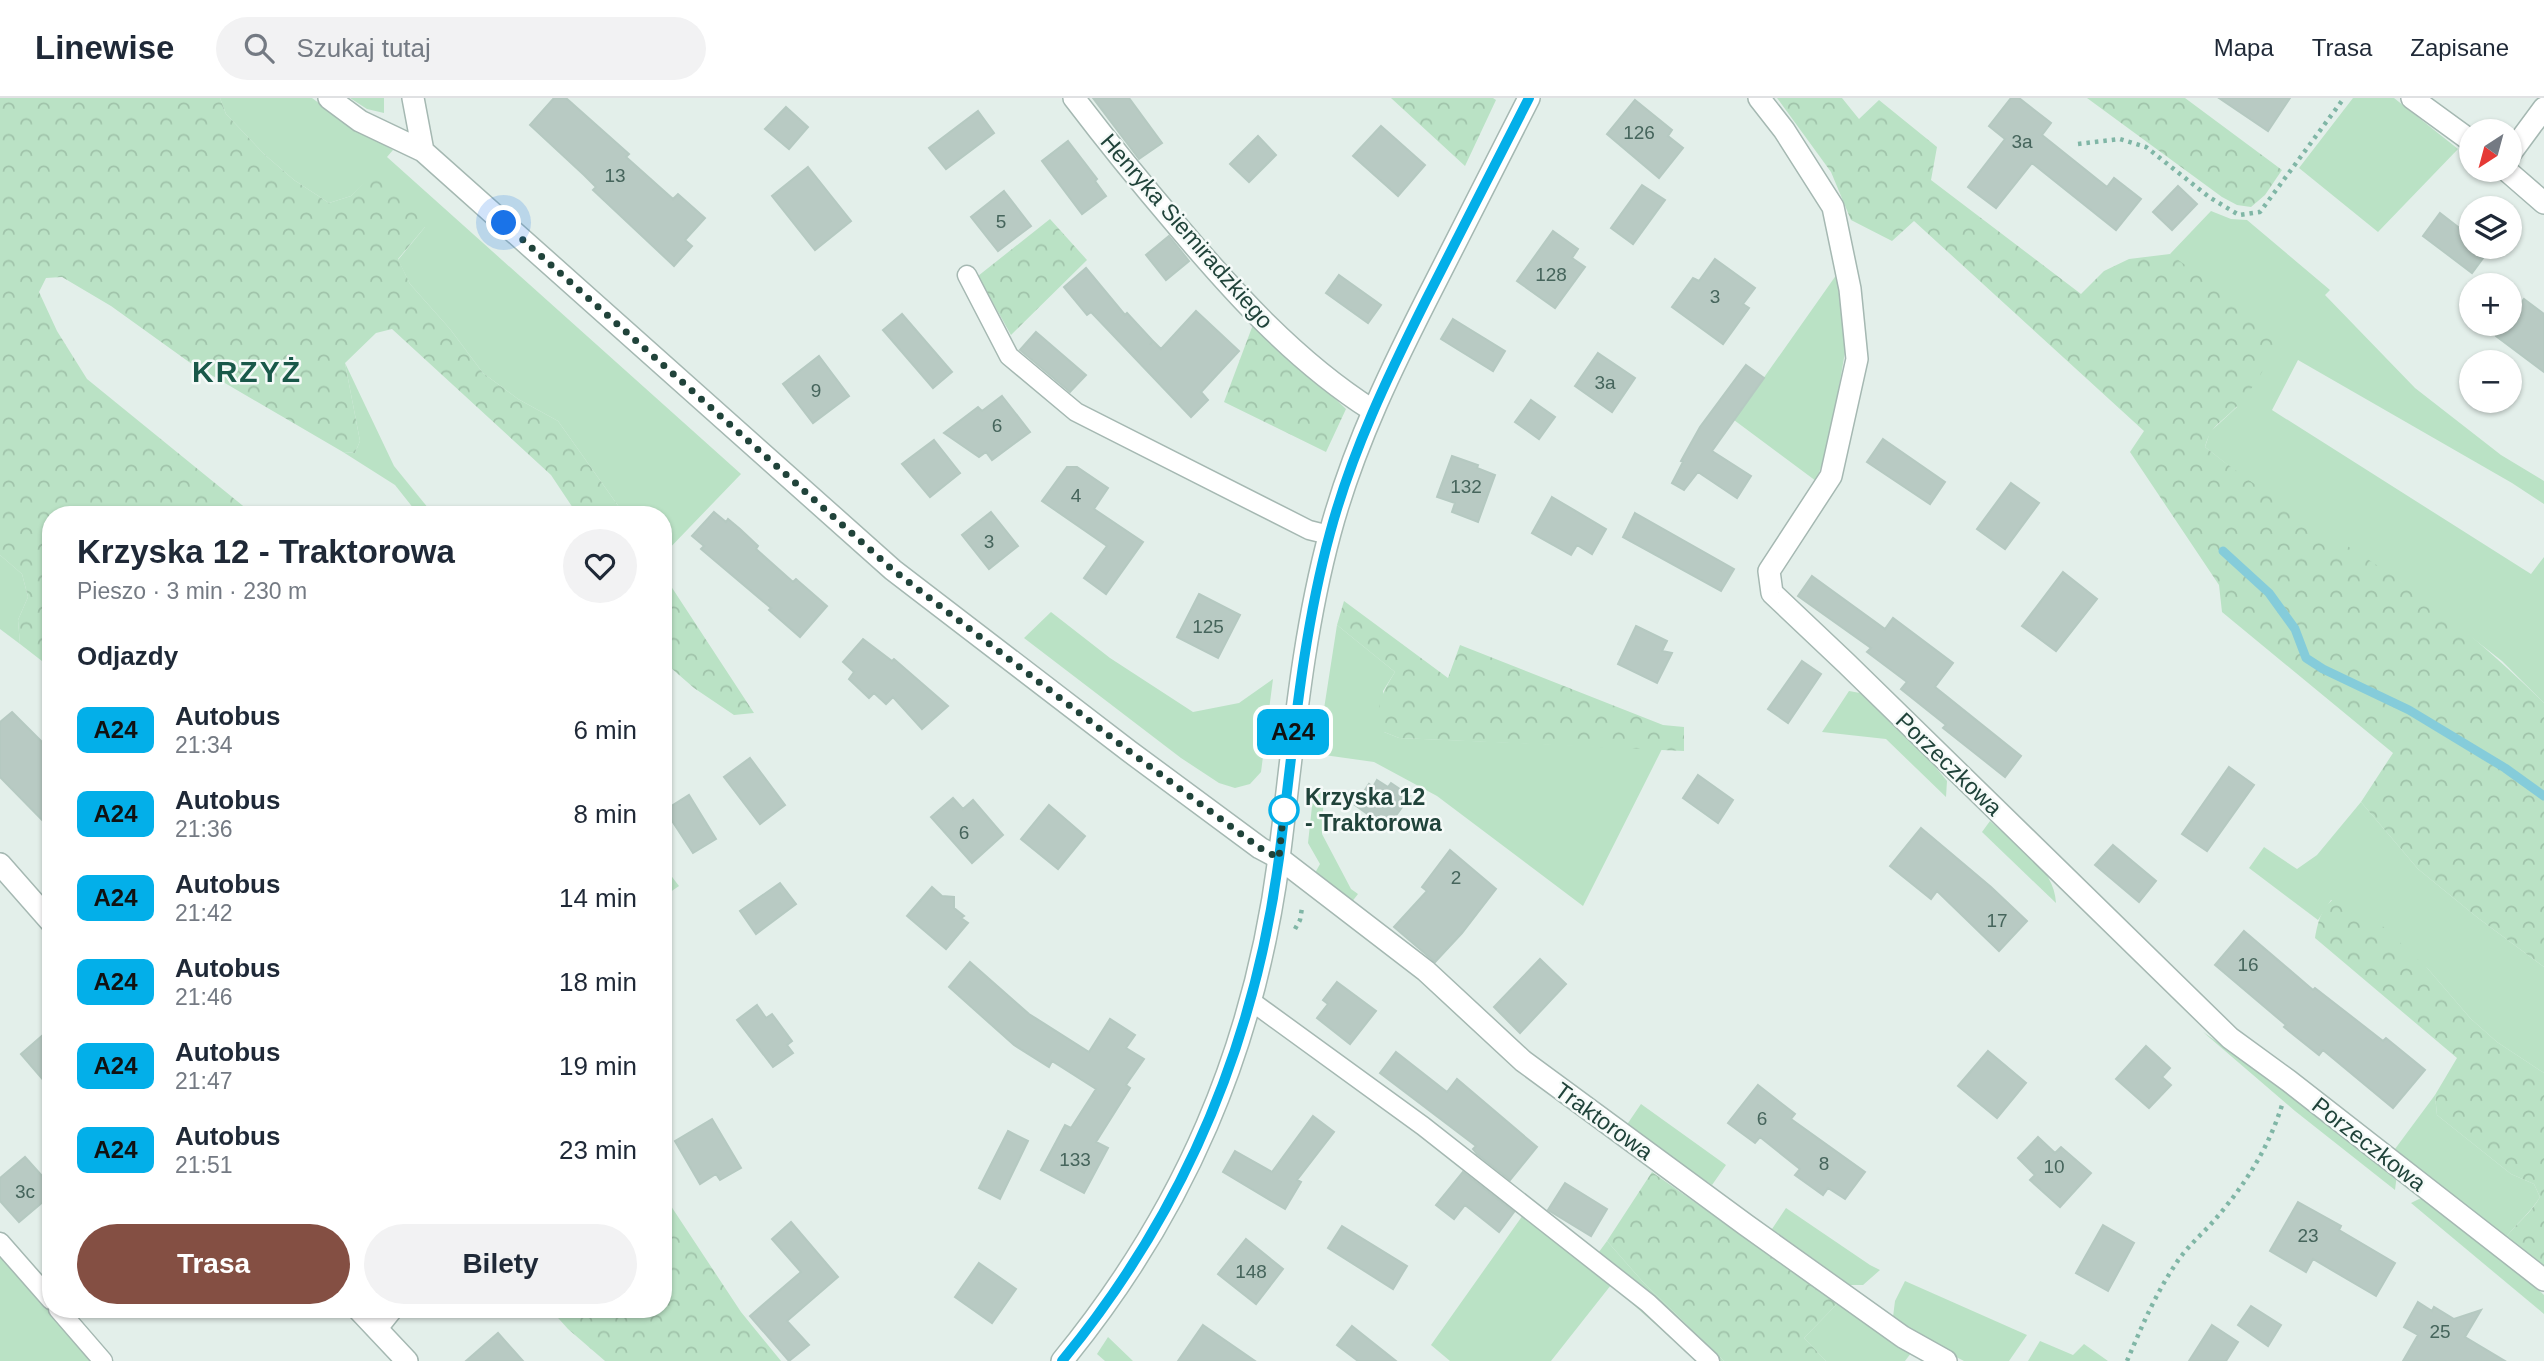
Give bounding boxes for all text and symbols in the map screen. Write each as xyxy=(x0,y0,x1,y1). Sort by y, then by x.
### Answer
search box xyxy=(216,17,706,80)
text: Linewise xyxy=(35,29,174,66)
icon: search xyxy=(240,29,278,67)
text: Szukaj tutaj xyxy=(296,33,431,63)
text: Mapa xyxy=(2214,34,2274,61)
text: Trasa xyxy=(2312,34,2372,61)
text: Zapisane xyxy=(2410,34,2509,61)
north arrow xyxy=(2459,119,2522,182)
map controls xyxy=(2459,119,2522,413)
house number: 126 xyxy=(1623,122,1655,143)
street label: Henryka Siemiradzkiego xyxy=(1095,128,1279,334)
house number: 3a xyxy=(2011,131,2033,152)
house number: 13 xyxy=(604,165,626,186)
button: layers xyxy=(2459,196,2522,259)
your location xyxy=(486,205,521,240)
house number: 5 xyxy=(996,211,1006,232)
house number: 128 xyxy=(1535,264,1567,285)
button: + xyxy=(2459,273,2522,336)
house number: 3 xyxy=(1710,286,1720,307)
button: − xyxy=(2459,350,2522,413)
district label: KRZYŻ xyxy=(192,355,302,388)
house number: 3a xyxy=(1594,372,1616,393)
house number: 9 xyxy=(811,380,821,401)
house number: 6 xyxy=(992,415,1002,436)
house number: 132 xyxy=(1450,476,1482,497)
house number: 4 xyxy=(1071,485,1082,506)
button: heart xyxy=(563,529,637,603)
house number: 3 xyxy=(984,531,994,552)
text: Krzyska 12 - Traktorowa xyxy=(77,533,455,570)
text: Pieszo · 3 min · 230 m xyxy=(77,578,307,604)
house number: 125 xyxy=(1192,616,1224,637)
text: Odjazdy xyxy=(77,641,178,671)
text: Autobus xyxy=(175,701,280,731)
street label: Porzeczkowa xyxy=(1891,707,2007,821)
line badge: A24 xyxy=(1253,709,1333,755)
text: 6 min xyxy=(573,715,637,745)
text: A24 xyxy=(93,716,138,743)
text: A24 xyxy=(1271,718,1315,745)
text: 21:34 xyxy=(175,732,233,758)
place label: Krzyska 12 - Traktorowa xyxy=(1305,784,1442,836)
text: Autobus xyxy=(175,785,280,815)
marker: Krzyska 12 - Traktorowa xyxy=(1269,795,1299,825)
text: 8 min xyxy=(573,799,637,829)
text: A24 xyxy=(93,800,138,827)
text: 21:36 xyxy=(175,816,233,842)
house number: 6 xyxy=(959,822,969,843)
house number: 2 xyxy=(1451,867,1461,888)
text: Autobus xyxy=(175,869,280,899)
text: 14 min xyxy=(559,883,637,913)
text: A24 xyxy=(93,884,138,911)
text: 21:42 xyxy=(175,900,233,926)
house number: 17 xyxy=(1986,910,2008,931)
text: Autobus xyxy=(175,953,280,983)
house number: 16 xyxy=(2237,954,2259,975)
text: 18 min xyxy=(559,967,637,997)
text: A24 xyxy=(93,968,138,995)
text: 21:46 xyxy=(175,984,233,1010)
text: Autobus xyxy=(175,1037,280,1067)
text: 19 min xyxy=(559,1051,637,1081)
text: A24 xyxy=(93,1052,138,1079)
text: 21:47 xyxy=(175,1068,233,1094)
street label: Traktorowa xyxy=(1550,1077,1658,1165)
street label: Porzeczkowa xyxy=(2307,1092,2431,1196)
house number: 6 xyxy=(1757,1108,1767,1129)
text: Autobus xyxy=(175,1121,280,1151)
text: 23 min xyxy=(559,1135,637,1165)
text: A24 xyxy=(93,1136,138,1163)
house number: 133 xyxy=(1059,1149,1091,1170)
text: 21:51 xyxy=(175,1152,233,1178)
house number: 8 xyxy=(1819,1153,1829,1174)
house number: 10 xyxy=(2043,1156,2065,1177)
house number: 3c xyxy=(15,1181,35,1202)
button: Trasa xyxy=(77,1224,350,1304)
button: Bilety xyxy=(364,1224,637,1304)
house number: 23 xyxy=(2297,1225,2319,1246)
house number: 148 xyxy=(1235,1261,1267,1282)
house number: 25 xyxy=(2429,1321,2451,1342)

